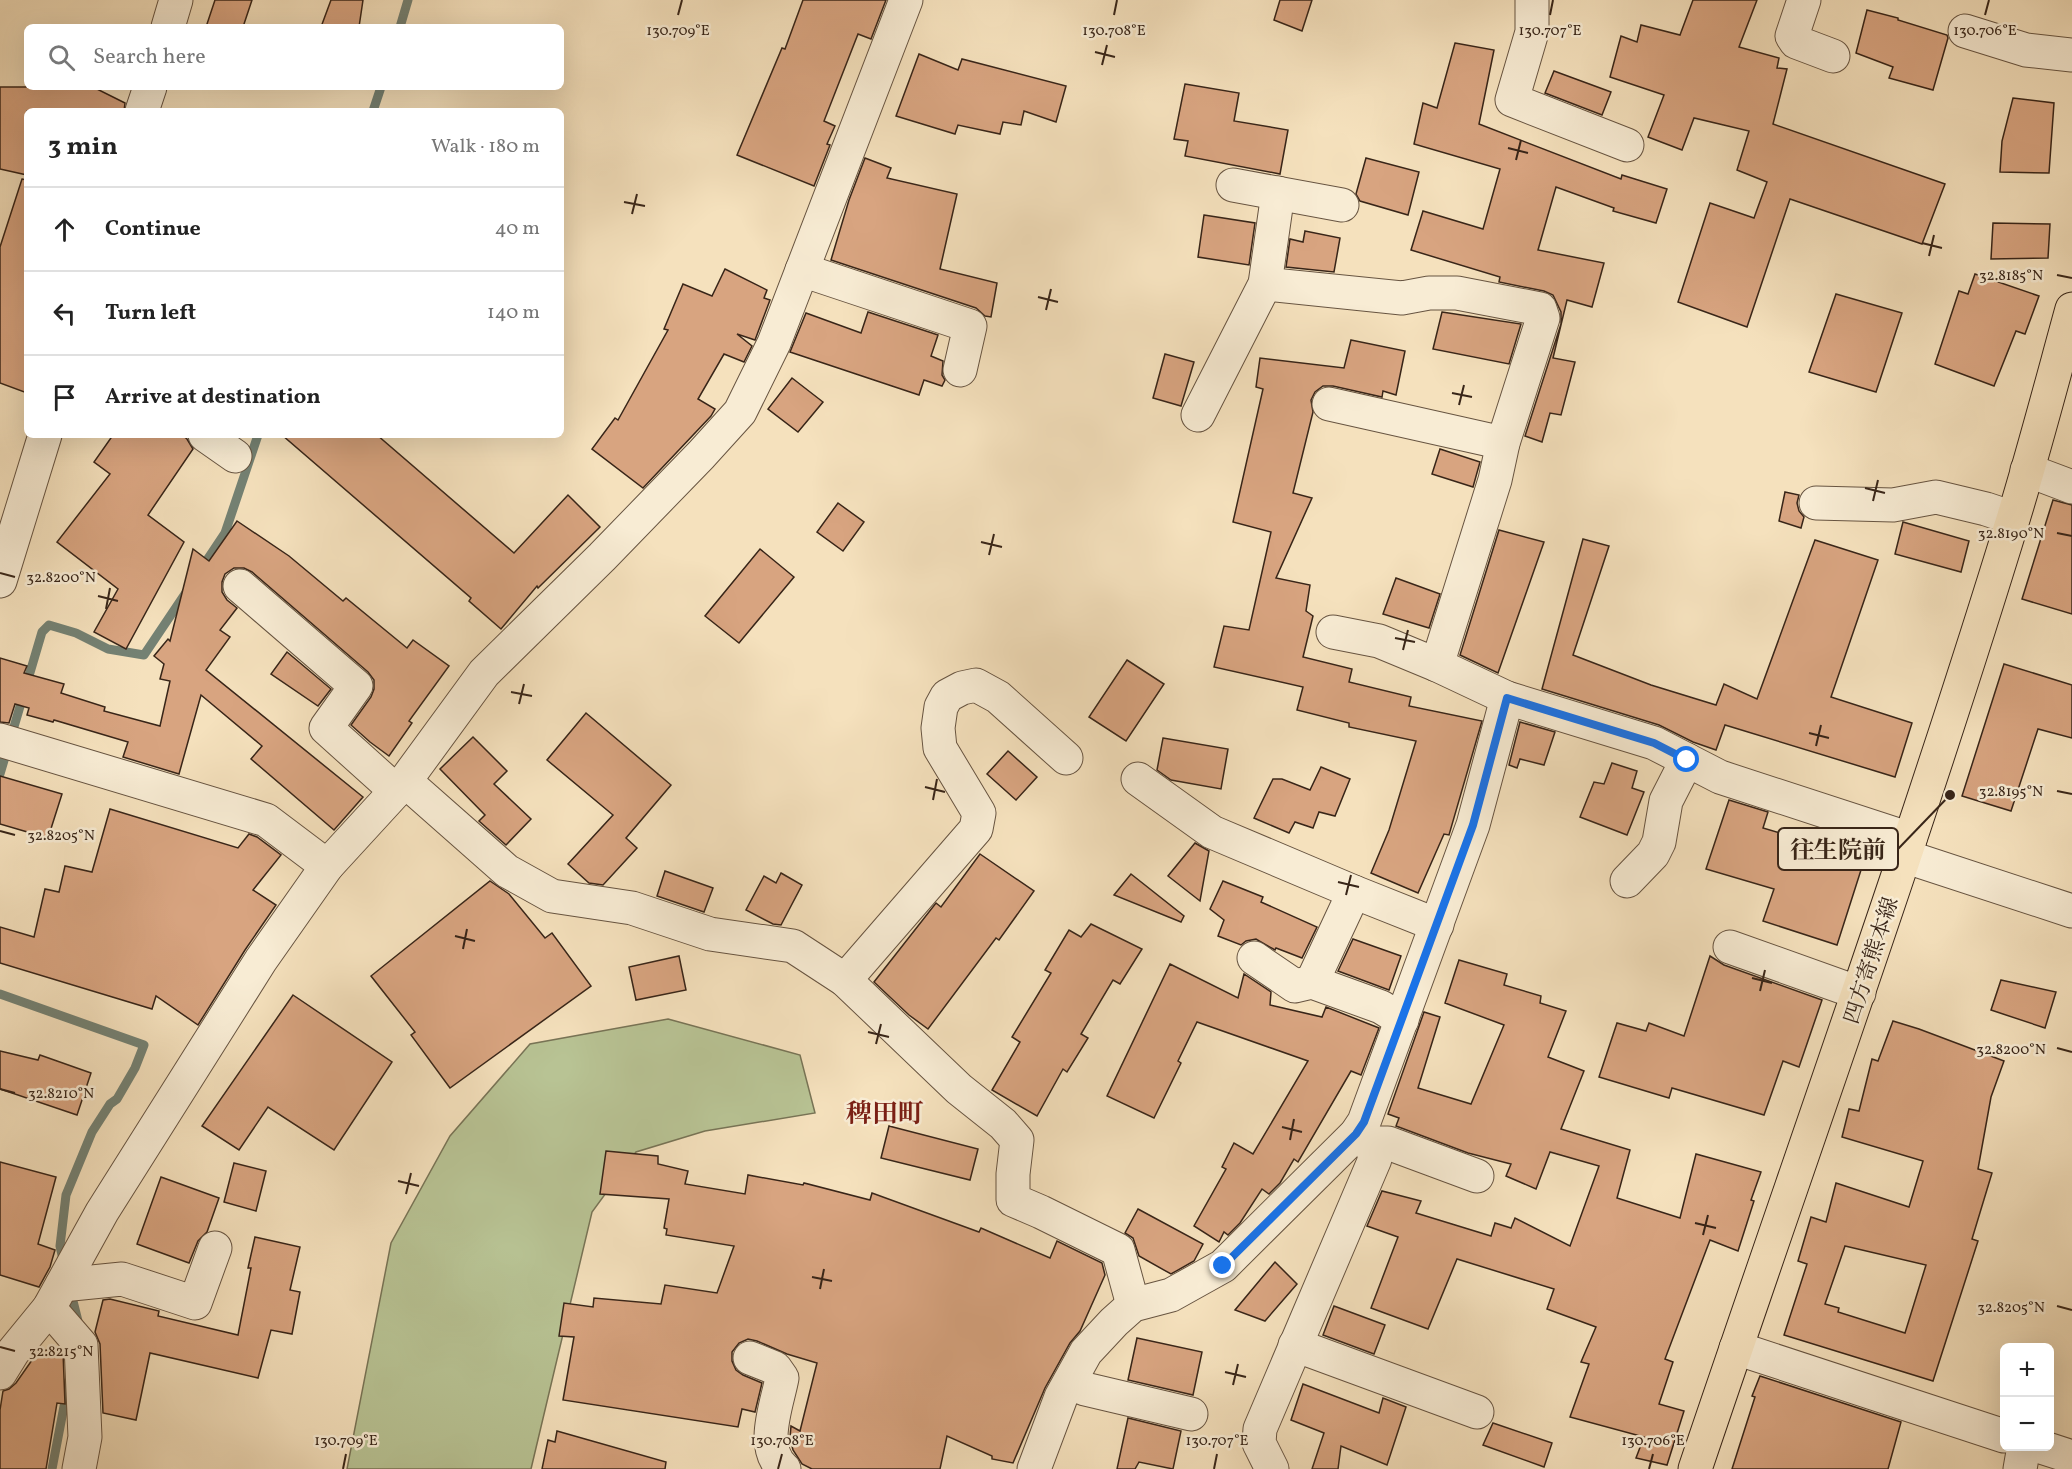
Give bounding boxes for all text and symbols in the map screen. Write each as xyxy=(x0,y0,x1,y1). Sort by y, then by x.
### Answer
text: 130.709°E xyxy=(646,21,710,42)
text: 130.708°E xyxy=(1082,21,1146,42)
text: 130.707°E xyxy=(1518,21,1582,42)
text: 130.706°E xyxy=(1953,21,2017,42)
search box xyxy=(24,24,564,90)
icon: search xyxy=(45,41,78,74)
text: Search here xyxy=(93,42,206,73)
text: 3 min xyxy=(48,129,118,165)
text: Walk · 180 m xyxy=(431,133,540,161)
icon: ahead xyxy=(48,213,81,246)
text: Continue xyxy=(105,214,201,245)
text: 40 m xyxy=(495,215,540,243)
text: 32.8185°N xyxy=(1979,266,2043,287)
icon: left xyxy=(48,297,81,330)
text: Turn left xyxy=(105,298,196,329)
text: 140 m xyxy=(487,299,540,327)
icon: arrive xyxy=(48,381,81,414)
text: Arrive at destination xyxy=(105,382,321,413)
text: 32.8190°N xyxy=(1978,524,2044,545)
text: 32.8200°N xyxy=(26,568,96,589)
route start xyxy=(1673,746,1699,772)
text: 32.8195°N xyxy=(1979,782,2043,803)
text: 32.8205°N xyxy=(27,826,95,847)
callout: 往生院前 xyxy=(1778,828,1898,870)
text: 往生院前 xyxy=(1790,835,1886,869)
street label: 四方寄熊本線 xyxy=(1837,893,1908,1028)
text: 32.8200°N xyxy=(1976,1040,2046,1061)
text: 32.8210°N xyxy=(28,1084,94,1105)
district label: 稗田町 xyxy=(846,1097,924,1133)
route end xyxy=(1209,1252,1235,1278)
text: 32.8205°N xyxy=(1977,1298,2045,1319)
text: 32.8215°N xyxy=(29,1342,93,1363)
map controls xyxy=(2000,1343,2054,1451)
button: + xyxy=(2000,1343,2054,1397)
button: − xyxy=(2000,1397,2054,1451)
text: 130.709°E xyxy=(314,1431,378,1452)
text: 130.708°E xyxy=(750,1431,814,1452)
text: 130.707°E xyxy=(1185,1431,1249,1452)
text: 130.706°E xyxy=(1621,1431,1685,1452)

